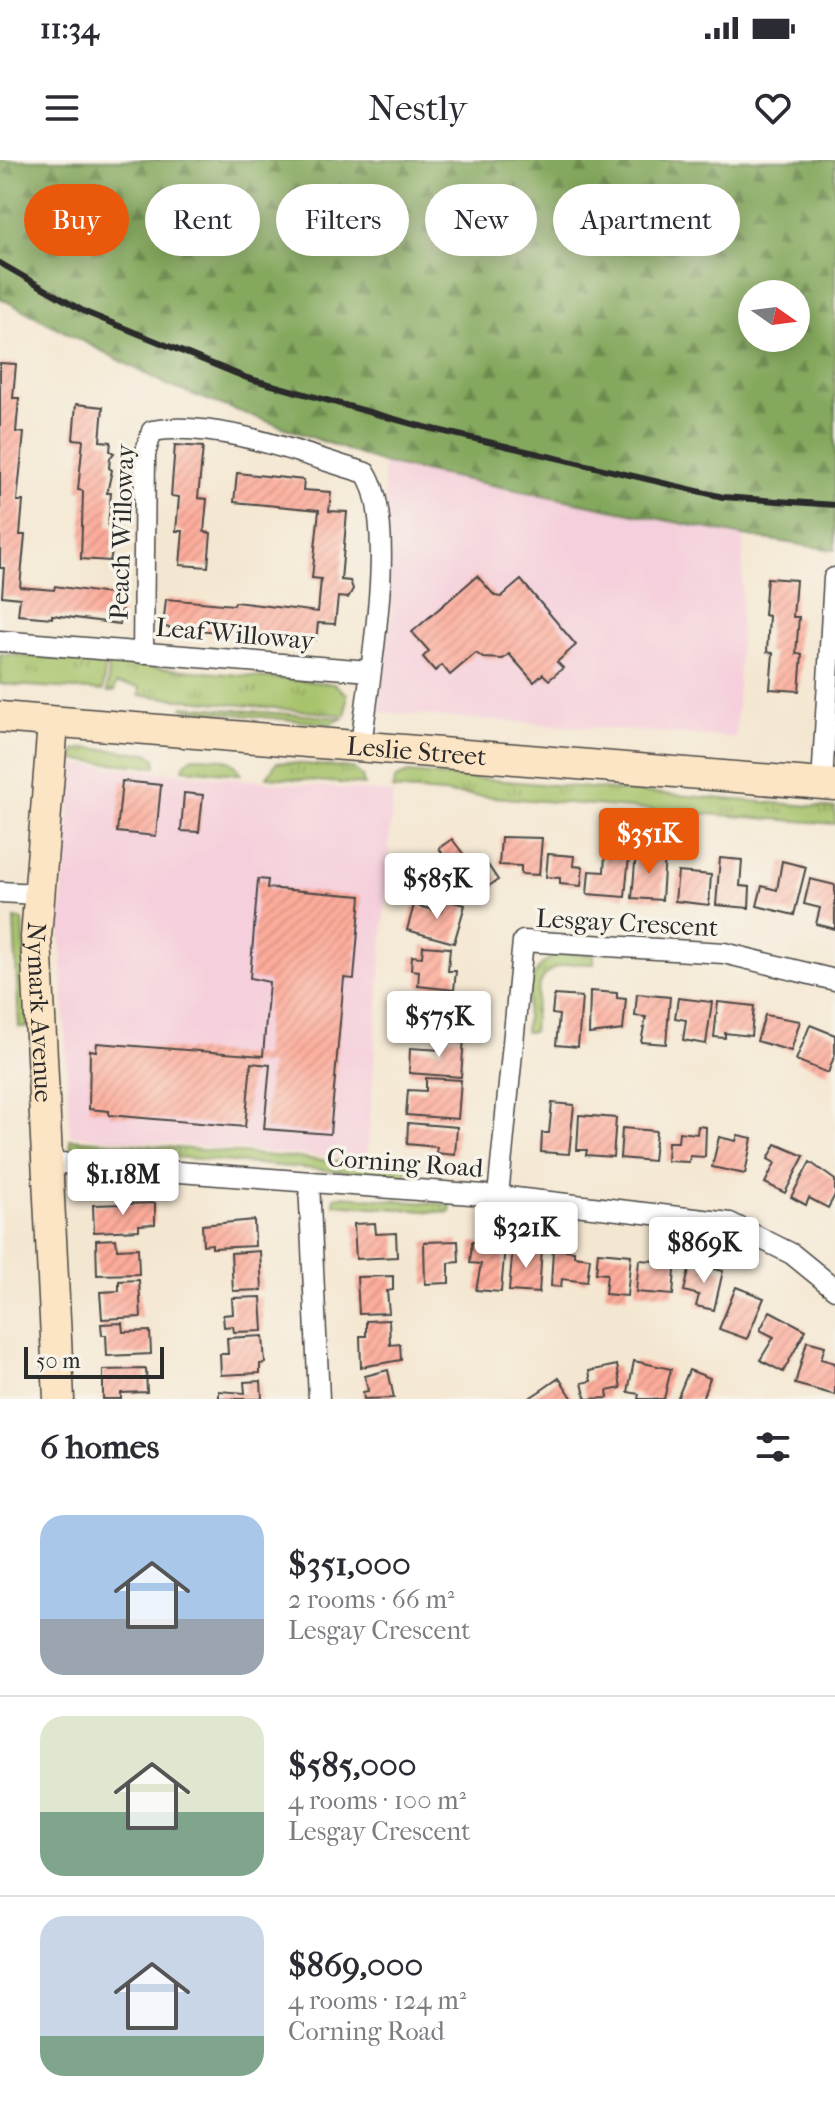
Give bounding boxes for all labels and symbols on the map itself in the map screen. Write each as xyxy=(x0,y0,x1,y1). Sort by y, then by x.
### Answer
north arrow xyxy=(738,280,810,352)
street label: Peach Willoway xyxy=(103,442,141,620)
street label: Leaf Willoway xyxy=(154,612,317,656)
street label: Leslie Street xyxy=(346,730,488,772)
pin: $351K xyxy=(593,808,705,876)
pin: $585K xyxy=(381,853,493,921)
street label: Lesgay Crescent xyxy=(535,903,720,943)
street label: Nymark Avenue xyxy=(20,921,60,1103)
pin: $575K xyxy=(383,991,495,1059)
street label: Corning Road xyxy=(326,1142,485,1184)
pin: $1.18M xyxy=(58,1149,188,1217)
pin: $321K xyxy=(470,1202,582,1270)
pin: $869K xyxy=(648,1217,760,1285)
scale bar xyxy=(24,1343,164,1379)

